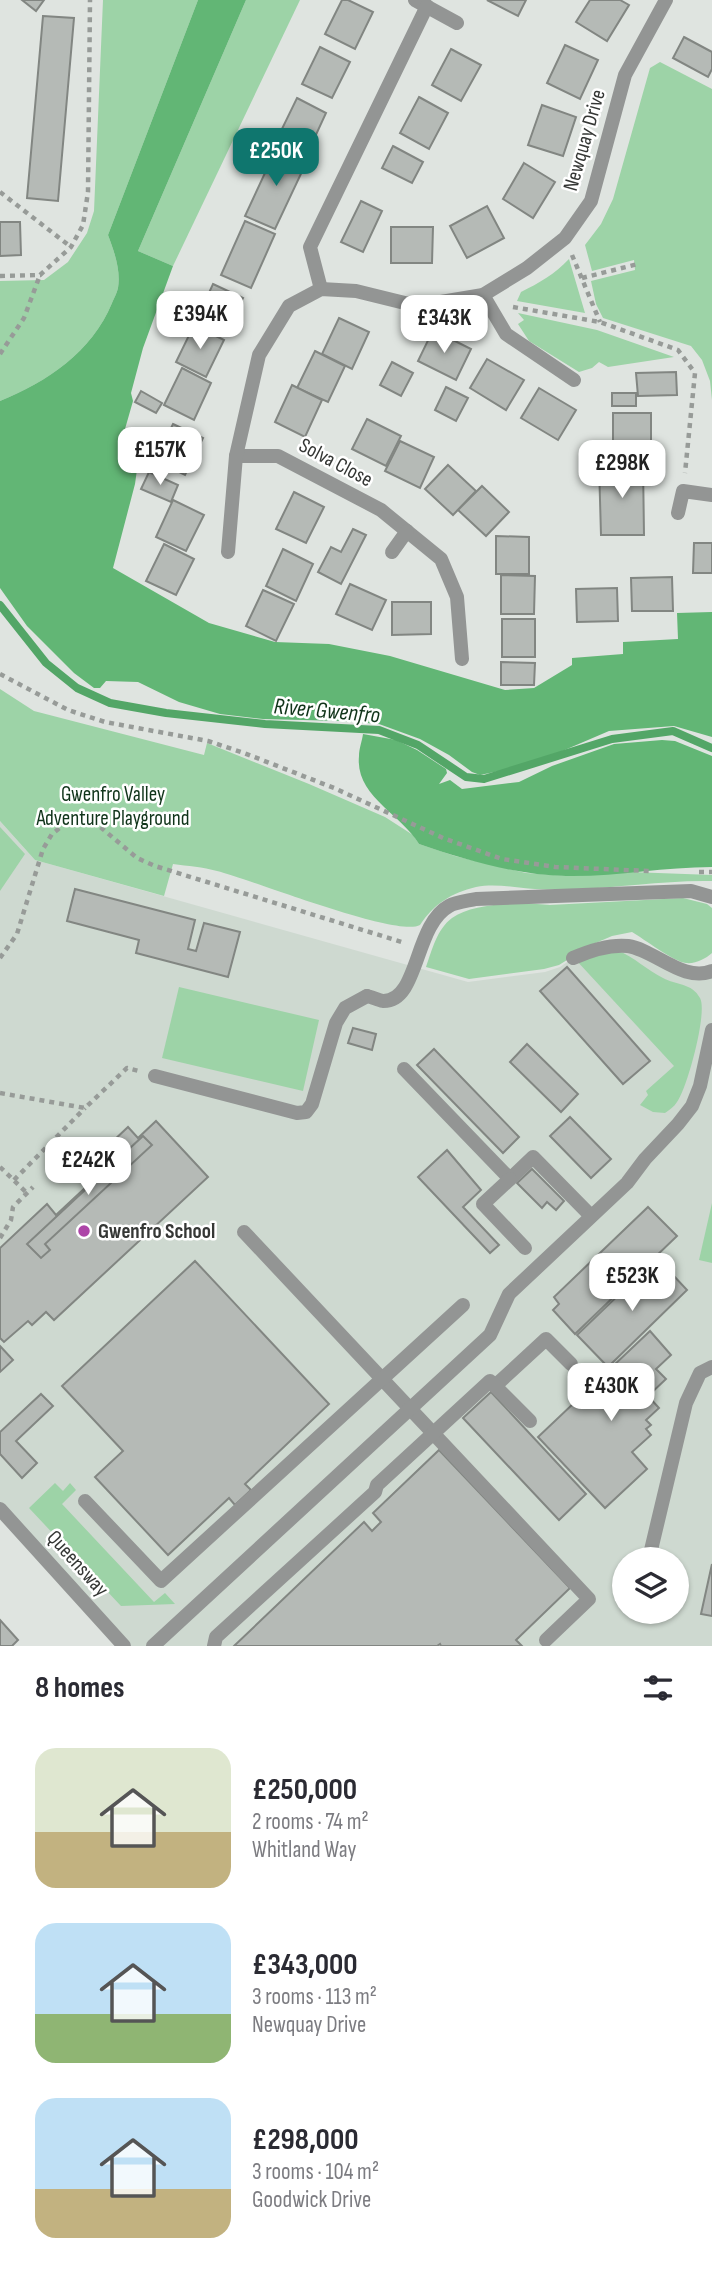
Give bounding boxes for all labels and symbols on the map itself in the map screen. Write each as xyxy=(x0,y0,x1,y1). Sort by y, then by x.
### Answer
street label: Newquay Drive xyxy=(558,87,611,194)
pin: £250K xyxy=(227,128,325,188)
pin: £394K xyxy=(151,292,249,351)
pin: £343K xyxy=(395,296,493,355)
pin: £157K xyxy=(111,428,209,487)
street label: Solva Close xyxy=(295,433,377,492)
pin: £298K xyxy=(573,440,671,500)
water label: River Gwenfro xyxy=(273,692,382,730)
park label: Gwenfro Valley Adventure Playground xyxy=(35,782,190,831)
pin: £242K xyxy=(39,1138,137,1197)
place label: Gwenfro School xyxy=(98,1219,215,1244)
marker: Gwenfro School xyxy=(76,1223,92,1239)
pin: £523K xyxy=(583,1254,681,1313)
pin: £430K xyxy=(562,1364,660,1423)
street label: Queensway xyxy=(42,1525,114,1601)

